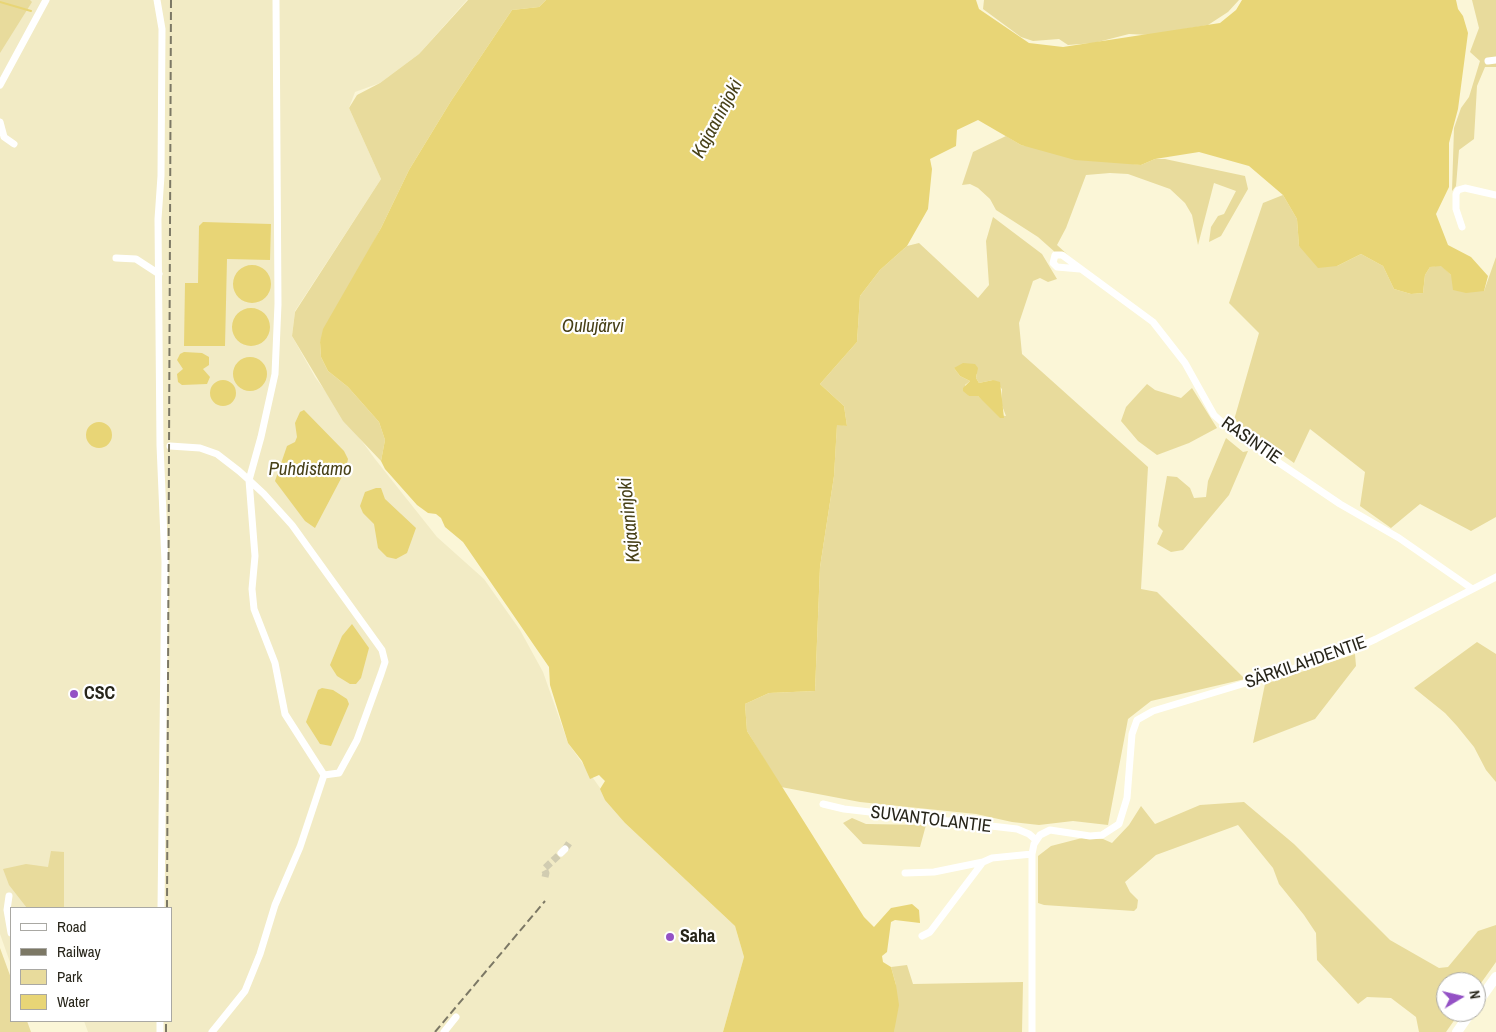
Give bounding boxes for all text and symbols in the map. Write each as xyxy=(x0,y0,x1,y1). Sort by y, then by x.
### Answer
water label: Kajaaninjoki xyxy=(688,76,748,162)
water label: Oulujärvi xyxy=(562,316,624,338)
street label: RASINTIE xyxy=(1217,413,1285,469)
water label: Puhdistamo xyxy=(268,459,352,481)
water label: Kajaaninjoki xyxy=(614,476,646,564)
street label: SÄRKILAHDENTIE xyxy=(1242,632,1370,694)
place label: CSC xyxy=(84,683,115,705)
marker: CSC xyxy=(68,688,80,700)
street label: SUVANTOLANTIE xyxy=(869,802,993,838)
legend xyxy=(10,907,172,1022)
text: Road xyxy=(57,916,86,937)
place label: Saha xyxy=(680,926,715,948)
marker: Saha xyxy=(664,931,676,943)
text: Railway xyxy=(57,941,101,962)
text: Park xyxy=(57,966,82,987)
north arrow xyxy=(1436,972,1486,1022)
text: N xyxy=(1465,989,1484,1000)
text: Water xyxy=(57,991,89,1012)

